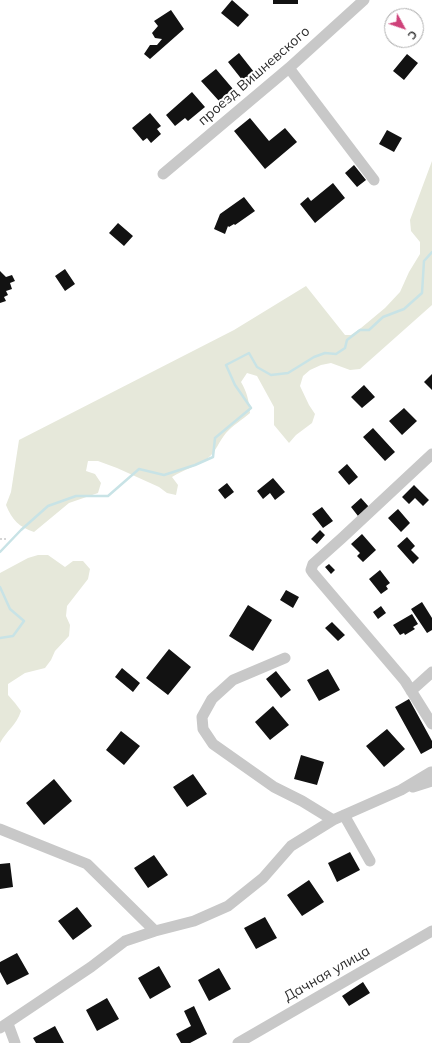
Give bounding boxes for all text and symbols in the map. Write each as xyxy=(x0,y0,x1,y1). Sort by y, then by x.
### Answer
north arrow xyxy=(384,8,424,48)
street label: проезд Вишневского xyxy=(195,23,313,129)
text: С xyxy=(405,28,420,42)
street label: Дачная улица xyxy=(281,943,373,1005)

